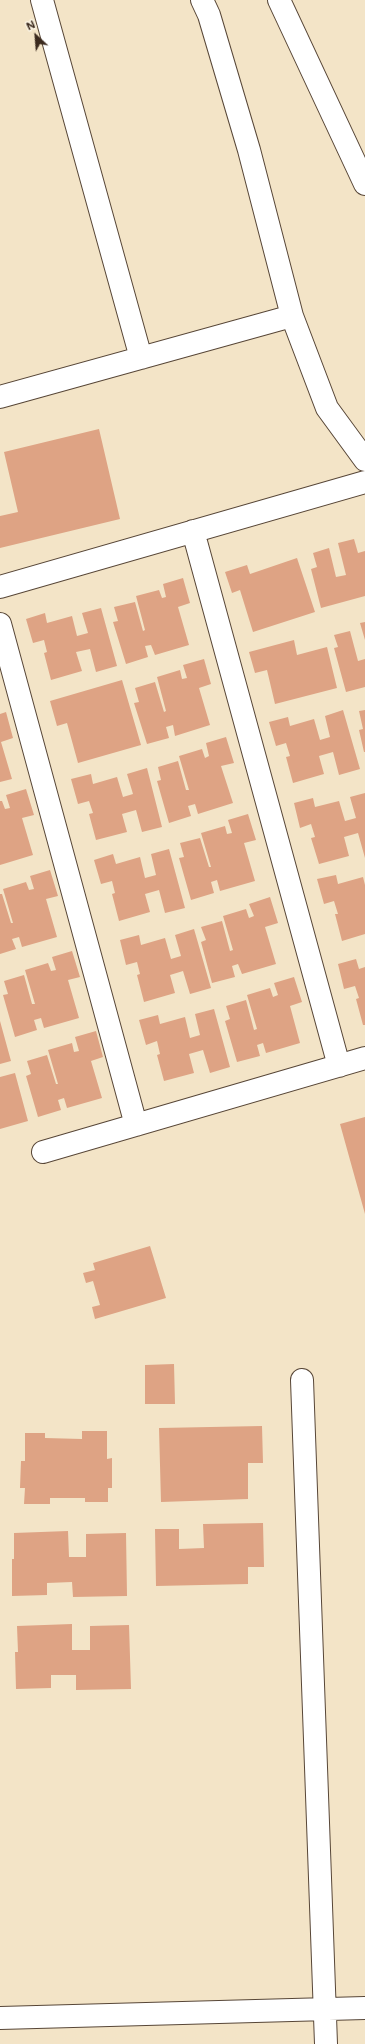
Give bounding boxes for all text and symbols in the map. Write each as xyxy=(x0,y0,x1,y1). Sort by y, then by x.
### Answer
north arrow xyxy=(16,16,56,56)
text: N xyxy=(23,16,38,33)

